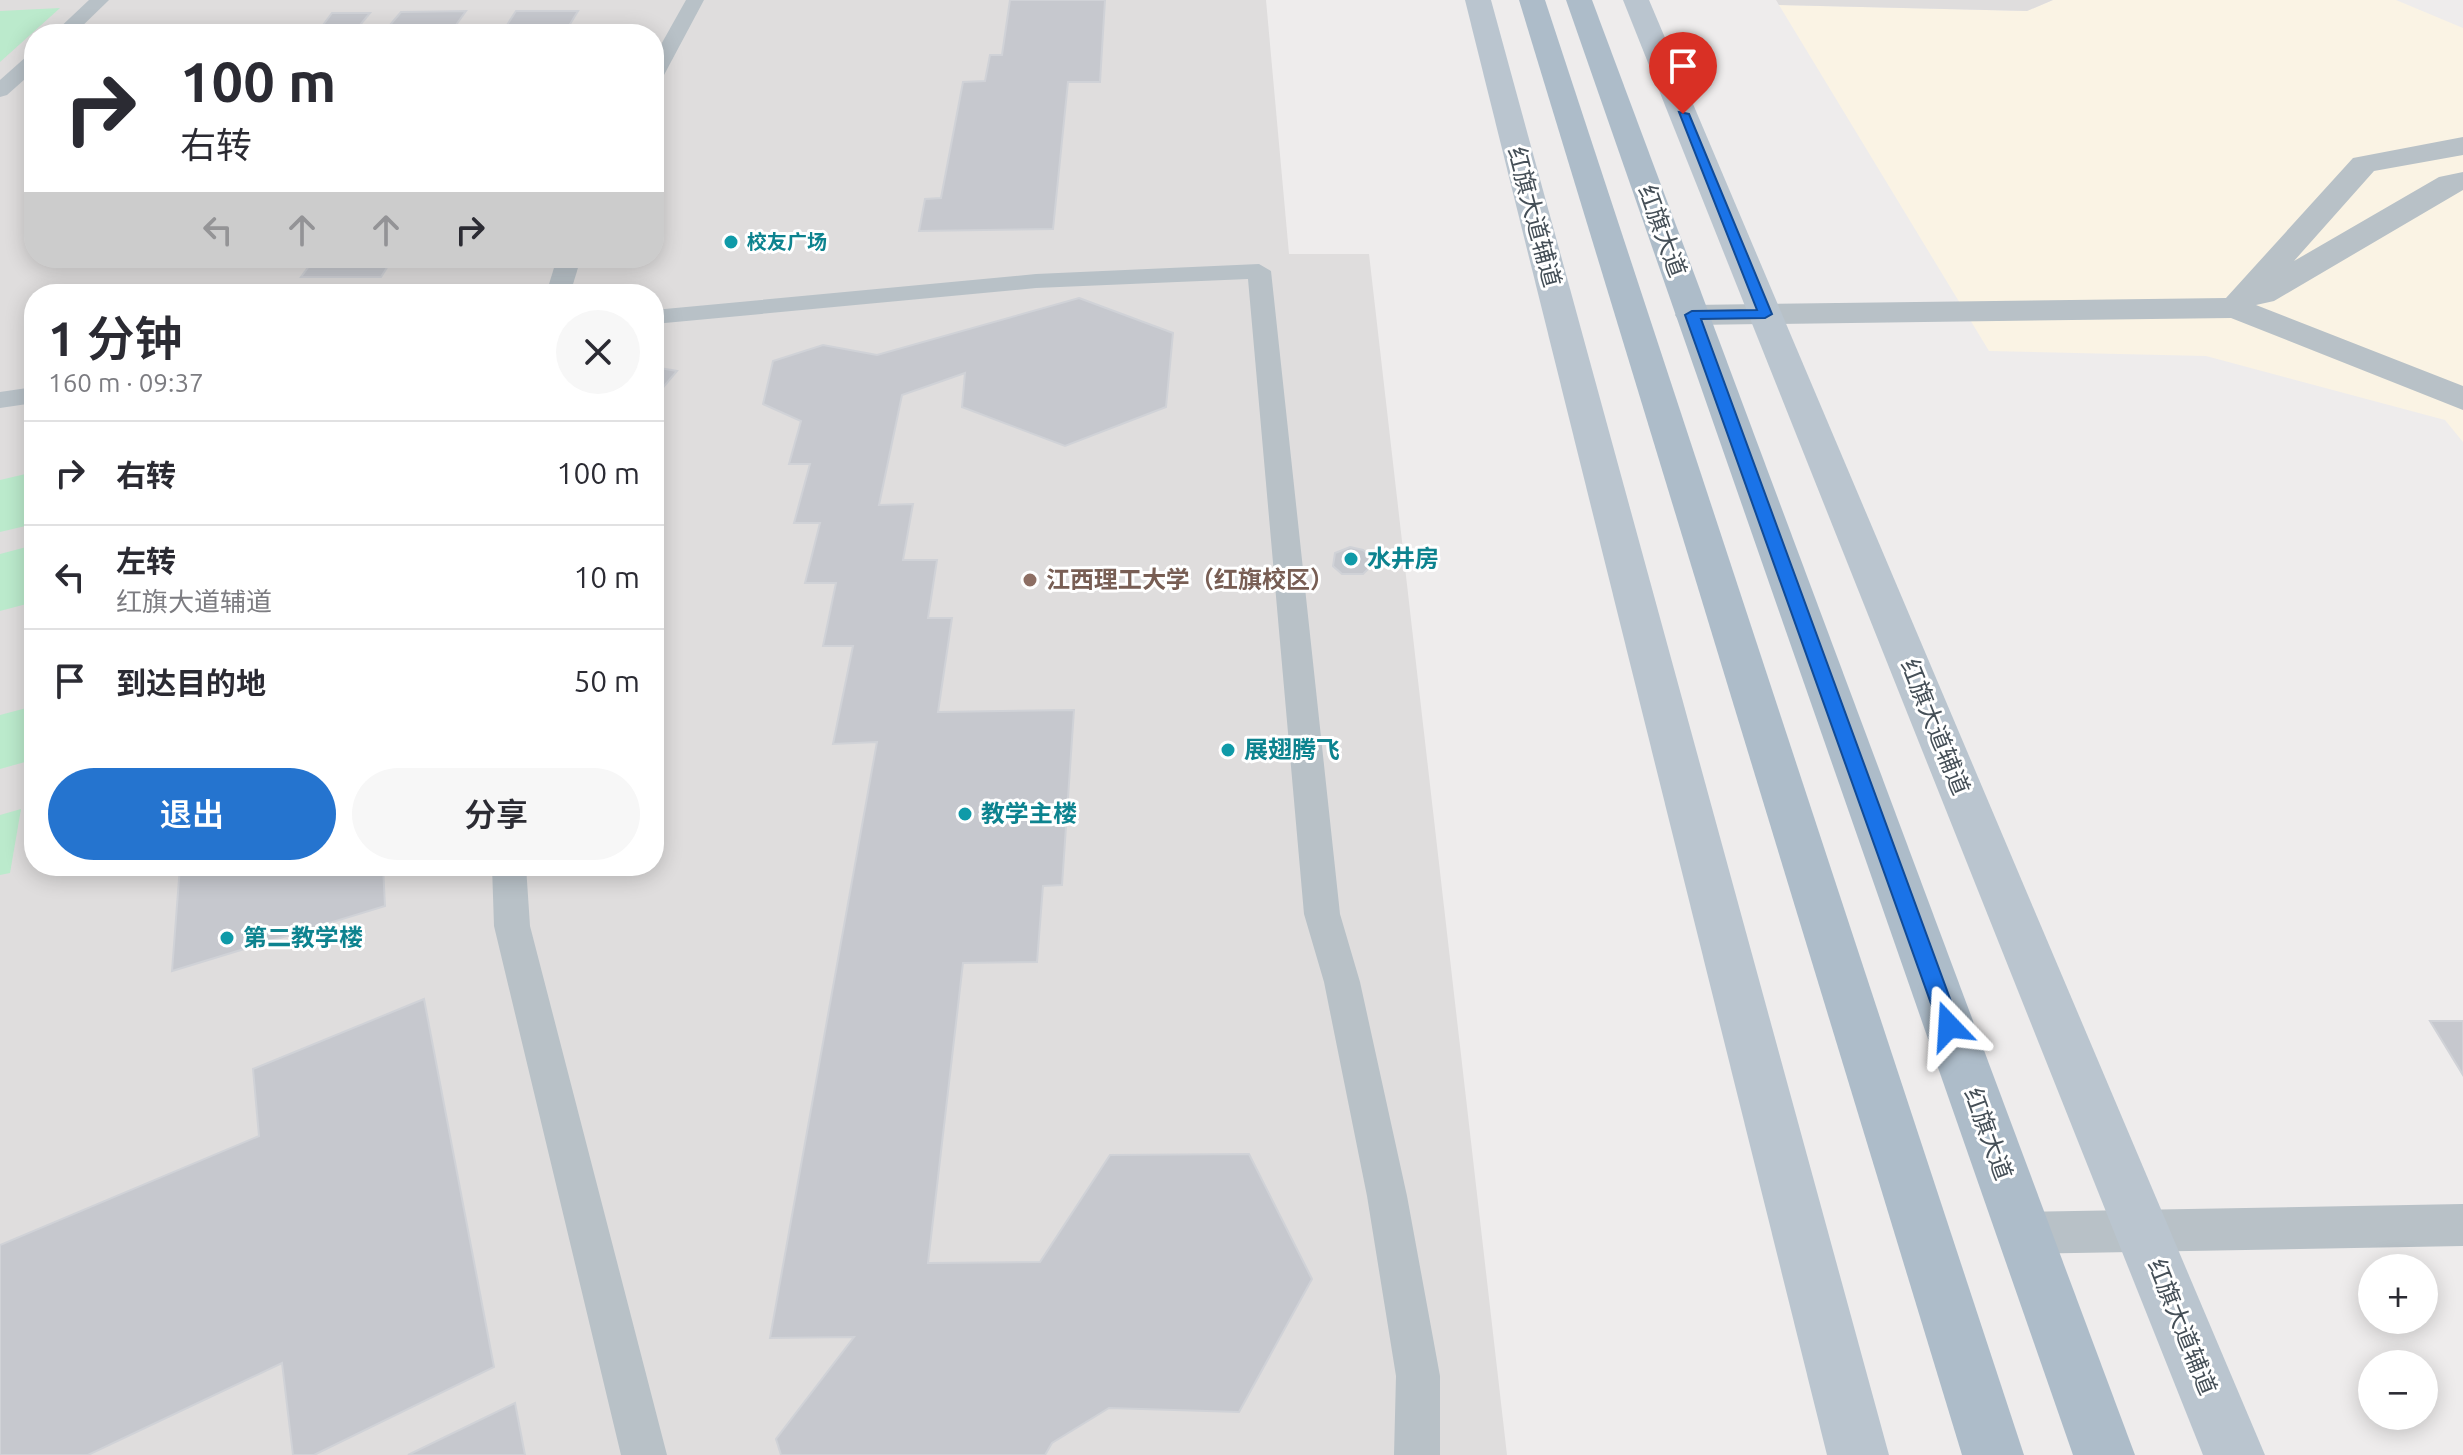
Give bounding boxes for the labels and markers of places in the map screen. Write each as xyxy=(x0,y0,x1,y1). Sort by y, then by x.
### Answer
pin xyxy=(1649,32,1717,114)
place label: 校友广场 xyxy=(747,230,827,253)
marker: 校友广场 xyxy=(722,233,740,251)
place label: 水井房 xyxy=(1367,545,1439,572)
marker: 水井房 xyxy=(1342,550,1360,568)
place label: 江西理工大学（红旗校区） xyxy=(1046,566,1334,593)
marker: 江西理工大学（红旗校区） xyxy=(1021,571,1039,589)
place label: 展翅腾飞 xyxy=(1244,736,1340,763)
marker: 展翅腾飞 xyxy=(1219,741,1237,759)
place label: 教学主楼 xyxy=(981,800,1077,827)
marker: 教学主楼 xyxy=(956,805,974,823)
place label: 第二教学楼 xyxy=(243,924,363,951)
marker: 第二教学楼 xyxy=(218,929,236,947)

